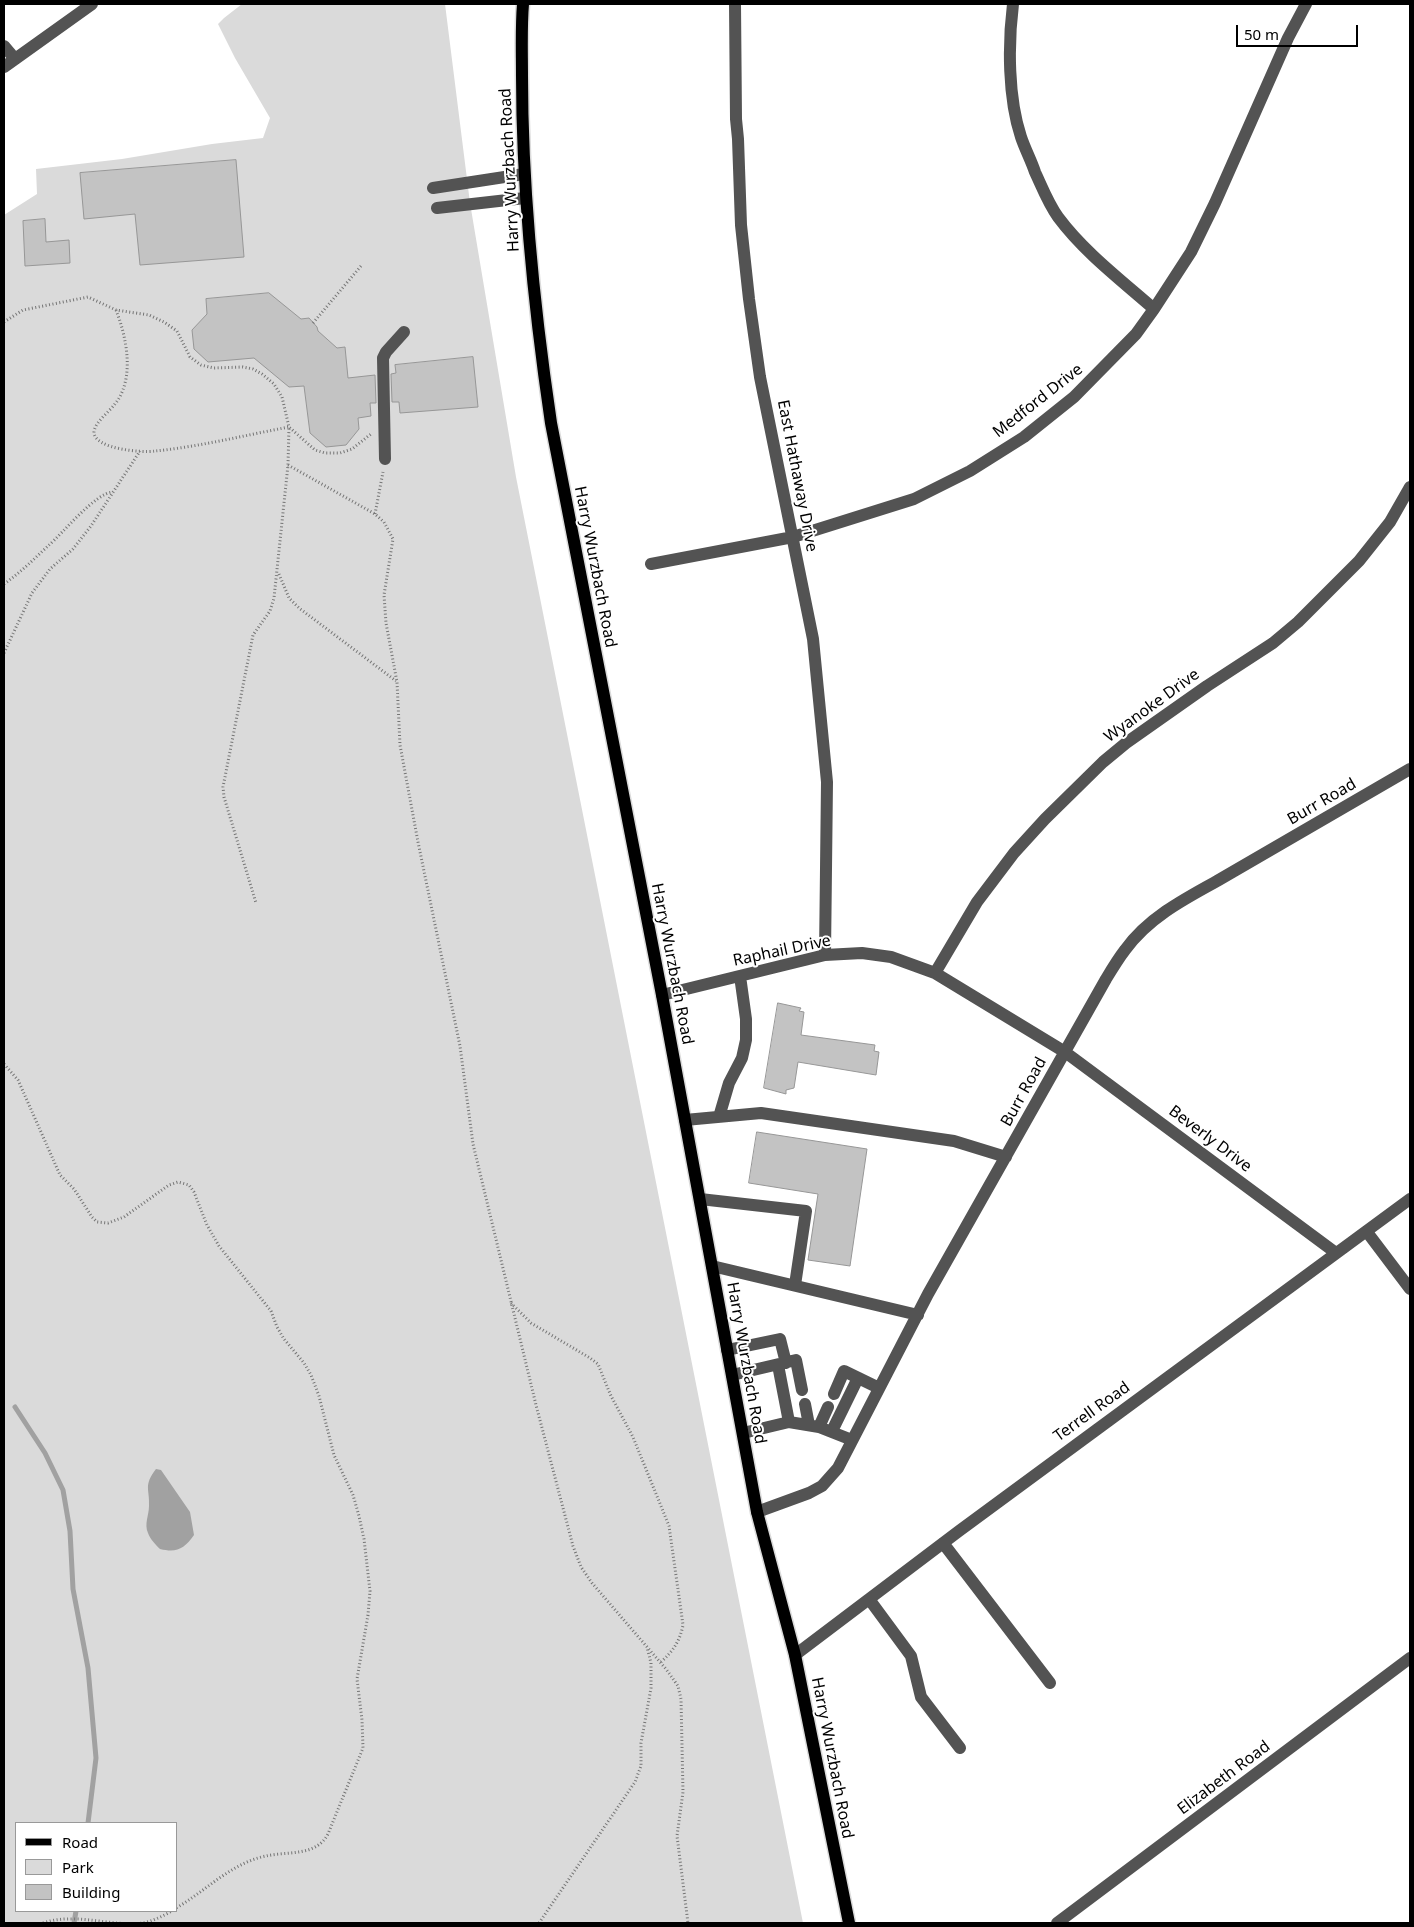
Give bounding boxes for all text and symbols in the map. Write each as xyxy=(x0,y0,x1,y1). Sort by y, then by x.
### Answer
scale bar xyxy=(1239,15,1362,47)
text: 50 m xyxy=(1244,24,1279,44)
street label: Harry Wurzbach Road xyxy=(496,88,524,252)
street label: Medford Drive xyxy=(989,360,1087,442)
street label: East Hathaway Drive xyxy=(773,398,821,554)
street label: Harry Wurzbach Road xyxy=(570,485,620,649)
street label: Wyanoke Drive xyxy=(1101,665,1203,747)
street label: Burr Road xyxy=(1284,775,1360,829)
street label: Harry Wurzbach Road xyxy=(647,882,697,1046)
street label: Raphail Drive xyxy=(731,931,833,971)
street label: Burr Road xyxy=(997,1054,1051,1130)
street label: Beverly Drive xyxy=(1165,1102,1255,1176)
street label: Harry Wurzbach Road xyxy=(722,1281,770,1445)
street label: Terrell Road xyxy=(1050,1378,1134,1446)
street label: Harry Wurzbach Road xyxy=(807,1676,857,1840)
street label: Elizabeth Road xyxy=(1174,1737,1274,1819)
legend xyxy=(15,1822,178,1912)
text: Road xyxy=(62,1832,98,1852)
text: Park xyxy=(62,1857,94,1877)
text: Building xyxy=(62,1882,120,1902)

